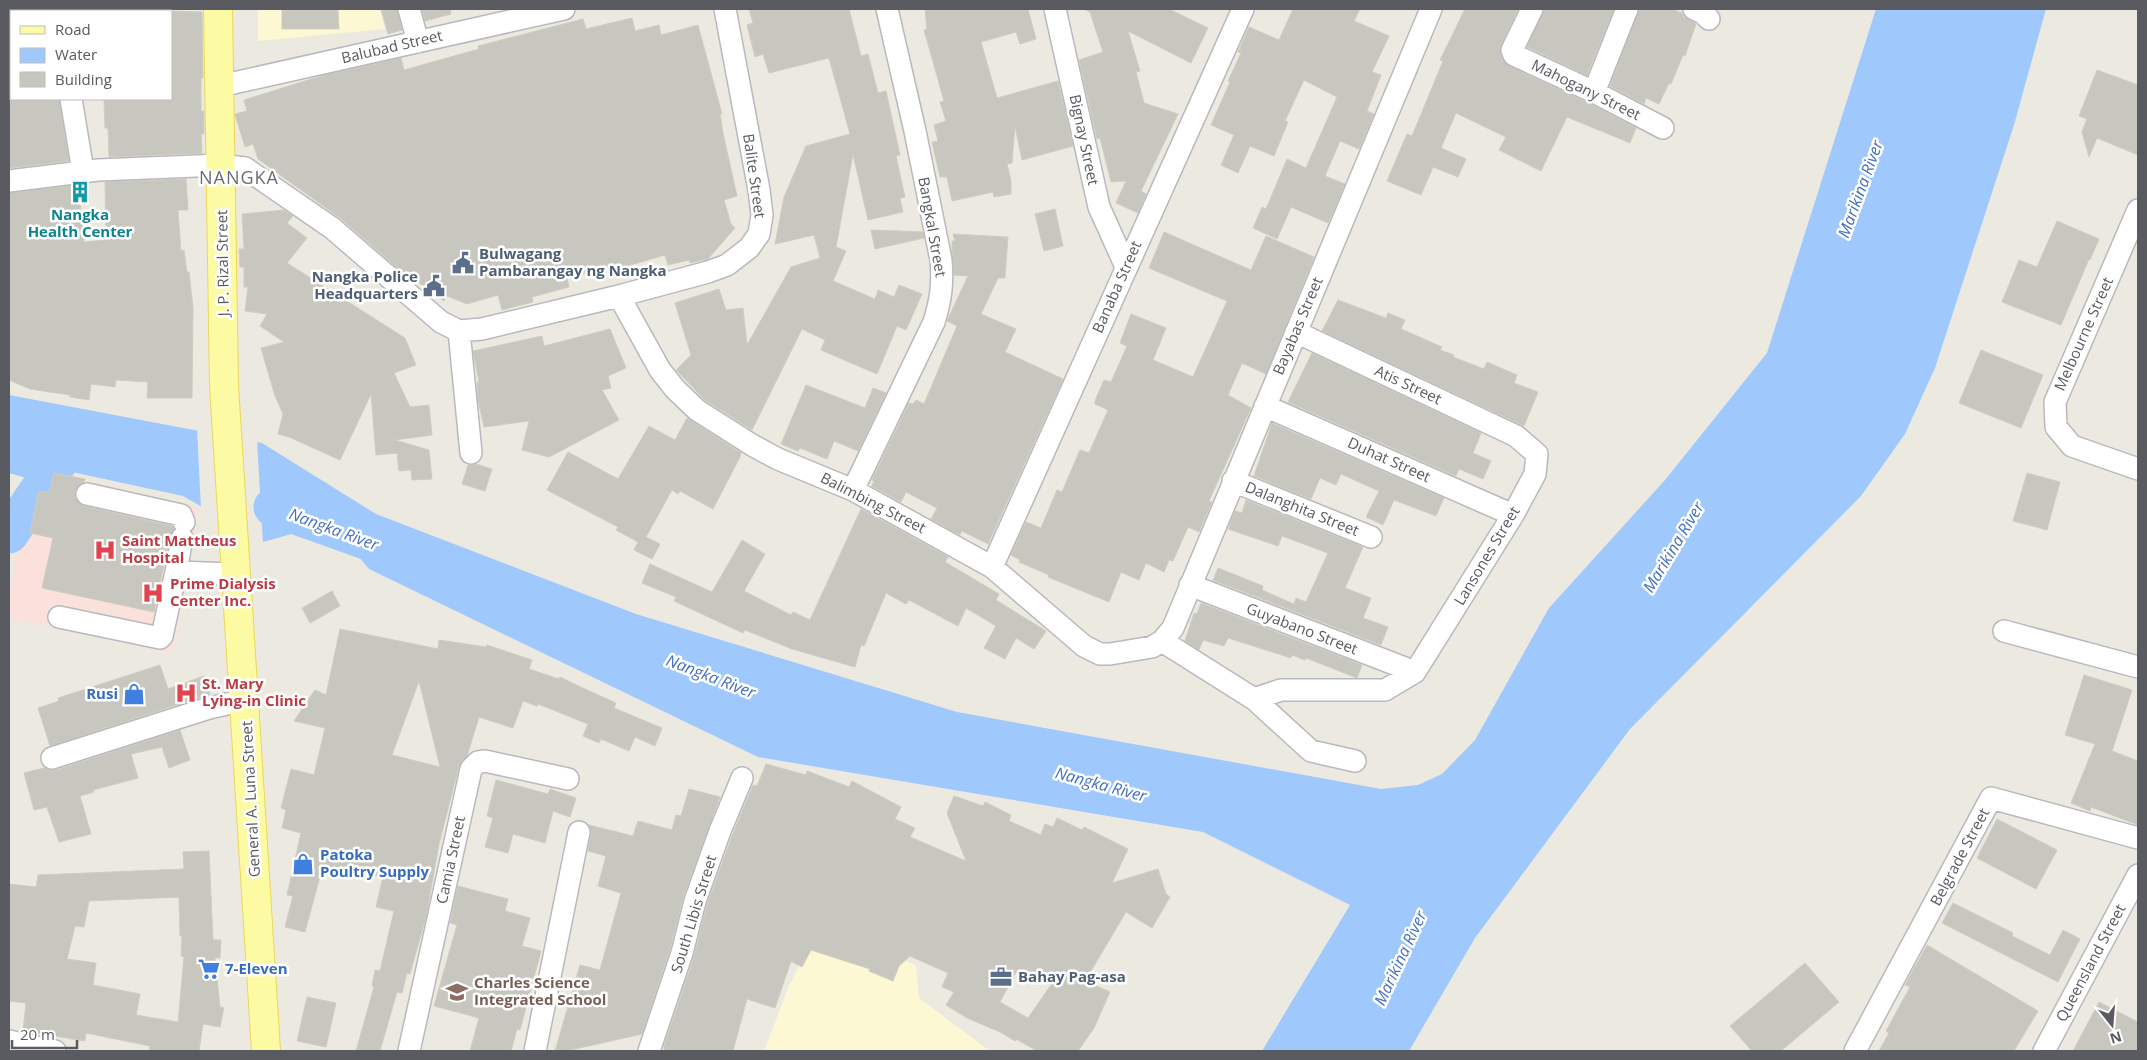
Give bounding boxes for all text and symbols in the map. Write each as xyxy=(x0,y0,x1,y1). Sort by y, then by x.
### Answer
legend xyxy=(10,10,172,100)
text: Road xyxy=(55,19,91,39)
street label: Balubad Street xyxy=(339,25,444,67)
text: Water xyxy=(55,44,97,64)
street label: Mahogany Street xyxy=(1529,54,1644,124)
text: Building xyxy=(55,69,112,89)
street label: Bignay Street xyxy=(1066,92,1104,187)
street label: Balite Street xyxy=(739,132,771,219)
water label: Marikina River xyxy=(1832,137,1888,241)
district label: NANGKA xyxy=(199,165,279,189)
street label: Bangkal Street xyxy=(914,175,952,278)
building icon: Nangka Health Center xyxy=(67,179,93,205)
place label: Nangka Health Center xyxy=(28,204,133,241)
street label: J. P. Rizal Street xyxy=(211,209,233,319)
street label: Banaba Street xyxy=(1087,237,1145,336)
place label: Bulwagang Pambarangay ng Nangka xyxy=(479,243,667,280)
public building icon: Bulwagang Pambarangay ng Nangka xyxy=(450,250,476,276)
place label: Nangka Police Headquarters xyxy=(312,266,418,303)
public building icon: Nangka Police Headquarters xyxy=(421,273,447,299)
street label: Melbourne Street xyxy=(2049,273,2117,394)
street label: Bayabas Street xyxy=(1267,274,1327,378)
street label: Atis Street xyxy=(1372,360,1445,408)
street label: Duhat Street xyxy=(1345,432,1434,486)
street label: Balimbing Street xyxy=(817,467,929,537)
street label: Dalanghita Street xyxy=(1242,476,1362,540)
water label: Marikina River xyxy=(1637,497,1709,596)
street label: Lansones Street xyxy=(1449,502,1524,609)
water label: Nangka River xyxy=(286,503,382,556)
place label: Saint Mattheus Hospital xyxy=(122,530,236,567)
hospital icon: Saint Mattheus Hospital xyxy=(92,537,118,563)
place label: Prime Dialysis Center Inc. xyxy=(170,573,276,610)
hospital icon: Prime Dialysis Center Inc. xyxy=(140,580,166,606)
street label: Guyabano Street xyxy=(1244,598,1361,658)
water label: Nangka River xyxy=(663,649,759,703)
place label: St. Mary Lying-in Clinic xyxy=(202,673,306,710)
hospital icon: St. Mary Lying-in Clinic xyxy=(173,680,199,706)
shop icon: Rusi xyxy=(121,681,147,707)
place label: Rusi xyxy=(86,683,118,703)
street label: General A. Luna Street xyxy=(236,720,264,878)
water label: Nangka River xyxy=(1053,761,1150,807)
street label: Belgrade Street xyxy=(1925,804,1993,909)
street label: Camia Street xyxy=(431,814,469,906)
place label: Patoka Poultry Supply xyxy=(320,844,430,881)
shop icon: Patoka Poultry Supply xyxy=(290,851,316,877)
street label: South Libis Street xyxy=(666,852,721,975)
street label: Queensland Street xyxy=(2051,900,2130,1025)
water label: Marikina River xyxy=(1368,907,1432,1009)
supermarket icon: 7-Eleven xyxy=(196,956,222,982)
place label: 7-Eleven xyxy=(225,958,288,978)
office icon: Bahay Pag-asa xyxy=(988,964,1014,990)
place label: Bahay Pag-asa xyxy=(1018,966,1126,986)
place label: Charles Science Integrated School xyxy=(474,972,606,1009)
school or university icon: Charles Science Integrated School xyxy=(444,979,470,1005)
north arrow xyxy=(2087,1000,2137,1050)
scale bar xyxy=(12,1018,78,1050)
text: 20 m xyxy=(20,1024,55,1044)
text: N xyxy=(2108,1027,2124,1049)

